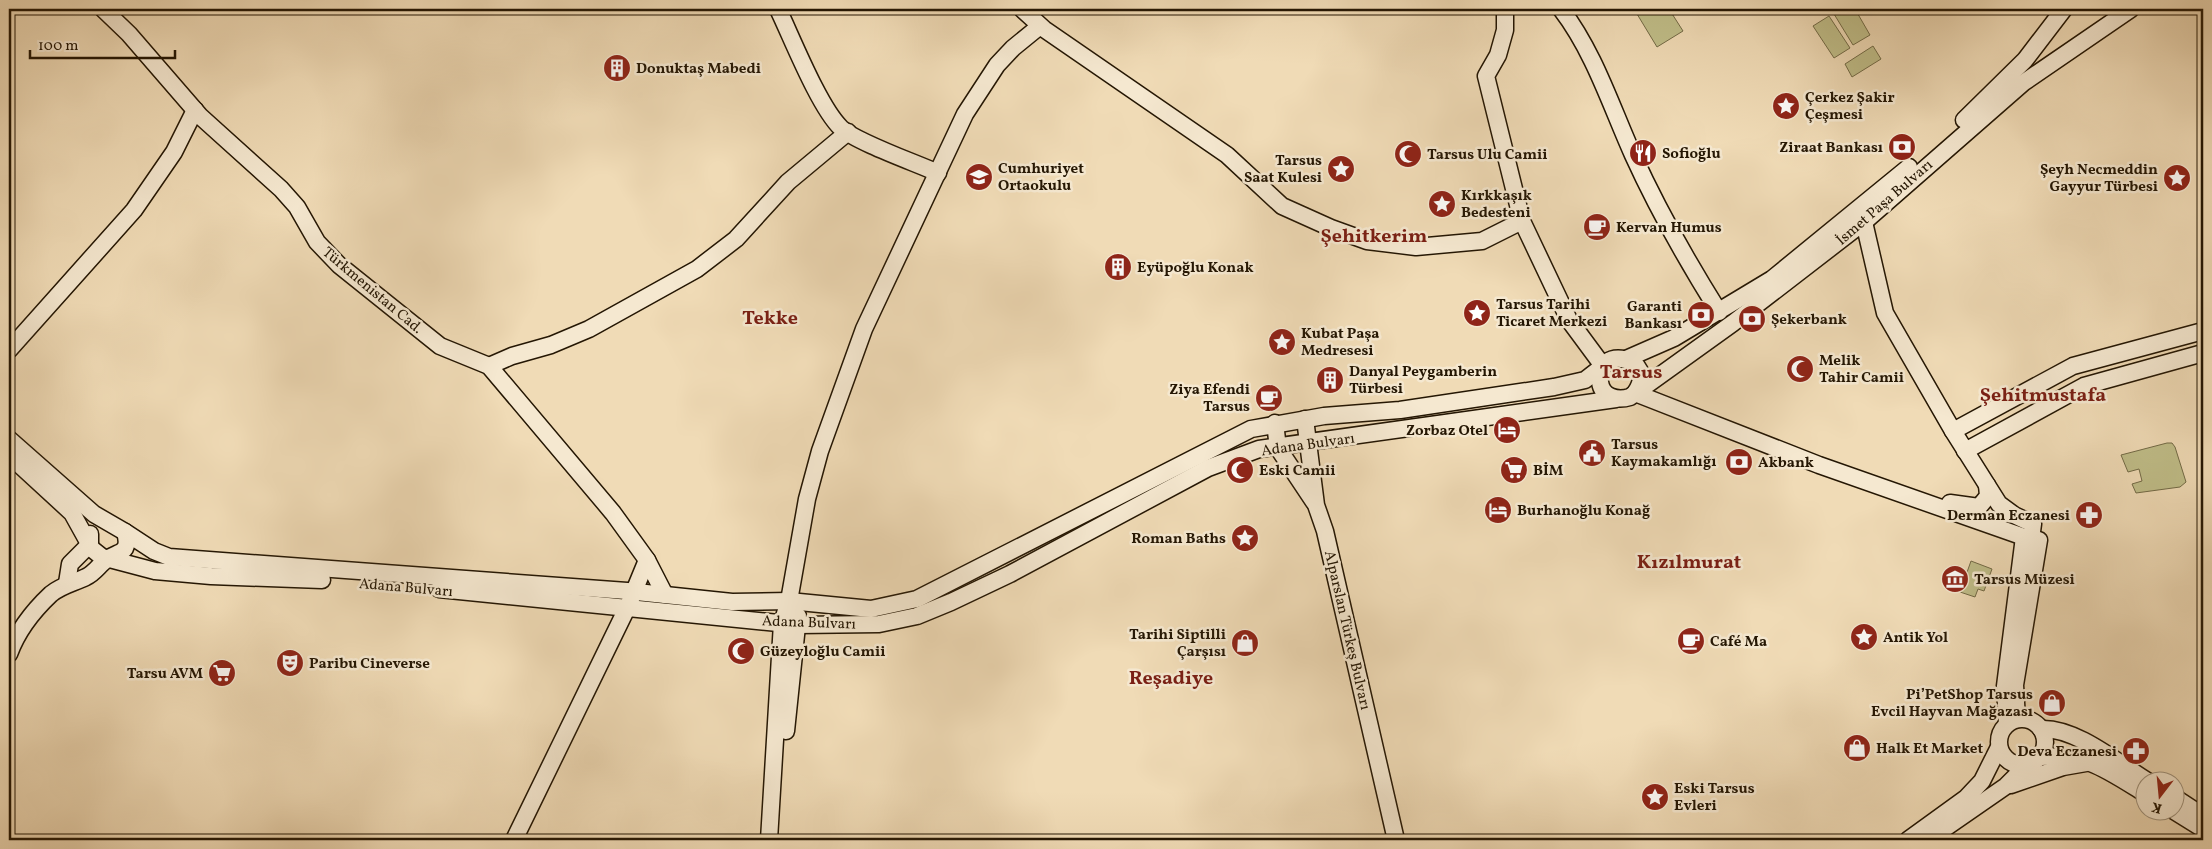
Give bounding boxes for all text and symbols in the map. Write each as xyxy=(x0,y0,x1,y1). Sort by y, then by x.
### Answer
scale bar xyxy=(30,28,175,60)
text: 100 m xyxy=(38,36,78,57)
building icon: Donuktaş Mabedi xyxy=(602,53,632,83)
place label: Donuktaş Mabedi xyxy=(636,59,761,80)
place label: Çerkez Şakir Çeşmesi xyxy=(1805,88,1895,126)
place icon: Çerkez Şakir Çeşmesi xyxy=(1771,91,1801,121)
bank icon: Ziraat Bankası xyxy=(1887,132,1917,162)
restaurant icon: Sofioğlu xyxy=(1628,138,1658,168)
place label: Ziraat Bankası xyxy=(1779,138,1883,159)
mosque icon: Tarsus Ulu Camii xyxy=(1393,139,1423,169)
place label: Sofioğlu xyxy=(1662,144,1721,165)
place label: Tarsus Ulu Camii xyxy=(1427,145,1548,166)
place label: Tarsus Saat Kulesi xyxy=(1244,151,1322,189)
place icon: Tarsus Saat Kulesi xyxy=(1326,154,1356,184)
street label: İsmet Paşa Bulvarı xyxy=(1832,155,1938,251)
place label: Cumhuriyet Ortaokulu xyxy=(998,159,1084,197)
place label: Şeyh Necmeddin Gayyur Türbesi xyxy=(2040,160,2158,198)
school or university icon: Cumhuriyet Ortaokulu xyxy=(964,162,994,192)
place icon: Şeyh Necmeddin Gayyur Türbesi xyxy=(2162,163,2192,193)
place label: Kırkkaşık Bedesteni xyxy=(1461,186,1532,224)
place icon: Kırkkaşık Bedesteni xyxy=(1427,189,1457,219)
cafe icon: Kervan Humus xyxy=(1582,212,1612,242)
place label: Kervan Humus xyxy=(1616,218,1722,239)
district label: Şehitkerim xyxy=(1321,223,1427,251)
street label: Türkmenistan Cad. xyxy=(317,243,427,339)
building icon: Eyüpoğlu Konak xyxy=(1103,252,1133,282)
place label: Eyüpoğlu Konak xyxy=(1137,258,1253,279)
place label: Tarsus Tarihi Ticaret Merkezi xyxy=(1496,295,1607,333)
place label: Garanti Bankası xyxy=(1625,297,1682,335)
place icon: Tarsus Tarihi Ticaret Merkezi xyxy=(1462,298,1492,328)
bank icon: Garanti Bankası xyxy=(1686,300,1716,330)
bank icon: Şekerbank xyxy=(1737,304,1767,334)
district label: Tekke xyxy=(742,305,798,333)
place label: Şekerbank xyxy=(1771,310,1847,331)
place label: Kubat Paşa Medresesi xyxy=(1301,324,1380,362)
place icon: Kubat Paşa Medresesi xyxy=(1267,327,1297,357)
place label: Melik Tahir Camii xyxy=(1819,351,1904,389)
mosque icon: Melik Tahir Camii xyxy=(1785,354,1815,384)
district label: Tarsus xyxy=(1600,359,1662,387)
place label: Danyal Peygamberin Türbesi xyxy=(1349,362,1497,400)
building icon: Danyal Peygamberin Türbesi xyxy=(1315,365,1345,395)
place label: Ziya Efendi Tarsus xyxy=(1169,380,1250,418)
district label: Şehitmustafa xyxy=(1980,382,2106,410)
cafe icon: Ziya Efendi Tarsus xyxy=(1254,383,1284,413)
hotel icon: Zorbaz Otel xyxy=(1492,415,1522,445)
place label: Zorbaz Otel xyxy=(1406,421,1488,442)
street label: Adana Bulvarı xyxy=(1260,429,1356,462)
place label: Tarsus Kaymakamlığı xyxy=(1611,435,1716,473)
public building icon: Tarsus Kaymakamlığı xyxy=(1577,438,1607,468)
bank icon: Akbank xyxy=(1724,447,1754,477)
place label: Akbank xyxy=(1758,453,1814,474)
mosque icon: Eski Camii xyxy=(1225,455,1255,485)
supermarket icon: BİM xyxy=(1499,455,1529,485)
place label: Eski Camii xyxy=(1259,461,1336,482)
place label: BİM xyxy=(1533,461,1564,482)
hotel icon: Burhanoğlu Konağ xyxy=(1483,495,1513,525)
pharmacy icon: Derman Eczanesi xyxy=(2074,500,2104,530)
place label: Burhanoğlu Konağ xyxy=(1517,501,1650,522)
place label: Derman Eczanesi xyxy=(1947,506,2070,527)
place icon: Roman Baths xyxy=(1230,523,1260,553)
place label: Roman Baths xyxy=(1131,529,1226,550)
street label: Alparslan Türkeş Bulvarı xyxy=(1318,548,1375,712)
district label: Kızılmurat xyxy=(1637,549,1742,577)
museum icon: Tarsus Müzesi xyxy=(1940,564,1970,594)
place label: Tarsus Müzesi xyxy=(1974,570,2075,591)
street label: Adana Bulvarı xyxy=(358,574,454,603)
street label: Adana Bulvarı xyxy=(762,611,856,636)
place icon: Antik Yol xyxy=(1849,622,1879,652)
place label: Tarihi Siptilli Çarşısı xyxy=(1129,625,1226,663)
cafe icon: Café Ma xyxy=(1676,626,1706,656)
shop icon: Tarihi Siptilli Çarşısı xyxy=(1230,628,1260,658)
place label: Antik Yol xyxy=(1883,628,1948,649)
place label: Café Ma xyxy=(1710,632,1767,653)
mosque icon: Güzeyloğlu Camii xyxy=(726,636,756,666)
place label: Güzeyloğlu Camii xyxy=(760,642,886,663)
theatre icon: Paribu Cineverse xyxy=(275,648,305,678)
place label: Paribu Cineverse xyxy=(309,654,430,675)
supermarket icon: Tarsu AVM xyxy=(207,658,237,688)
place label: Tarsu AVM xyxy=(127,664,203,685)
district label: Reşadiye xyxy=(1129,665,1213,693)
place label: Pi’PetShop Tarsus Evcil Hayvan Mağazası xyxy=(1871,685,2033,723)
shop icon: Pi’PetShop Tarsus Evcil Hayvan Mağazası xyxy=(2037,688,2067,718)
shop icon: Halk Et Market xyxy=(1842,733,1872,763)
pharmacy icon: Deva Eczanesi xyxy=(2121,736,2151,766)
place label: Halk Et Market xyxy=(1876,739,1983,760)
place label: Deva Eczanesi xyxy=(2017,742,2117,763)
north arrow xyxy=(2134,772,2184,822)
place label: Eski Tarsus Evleri xyxy=(1674,779,1755,817)
place icon: Eski Tarsus Evleri xyxy=(1640,782,1670,812)
text: K xyxy=(2149,797,2164,818)

